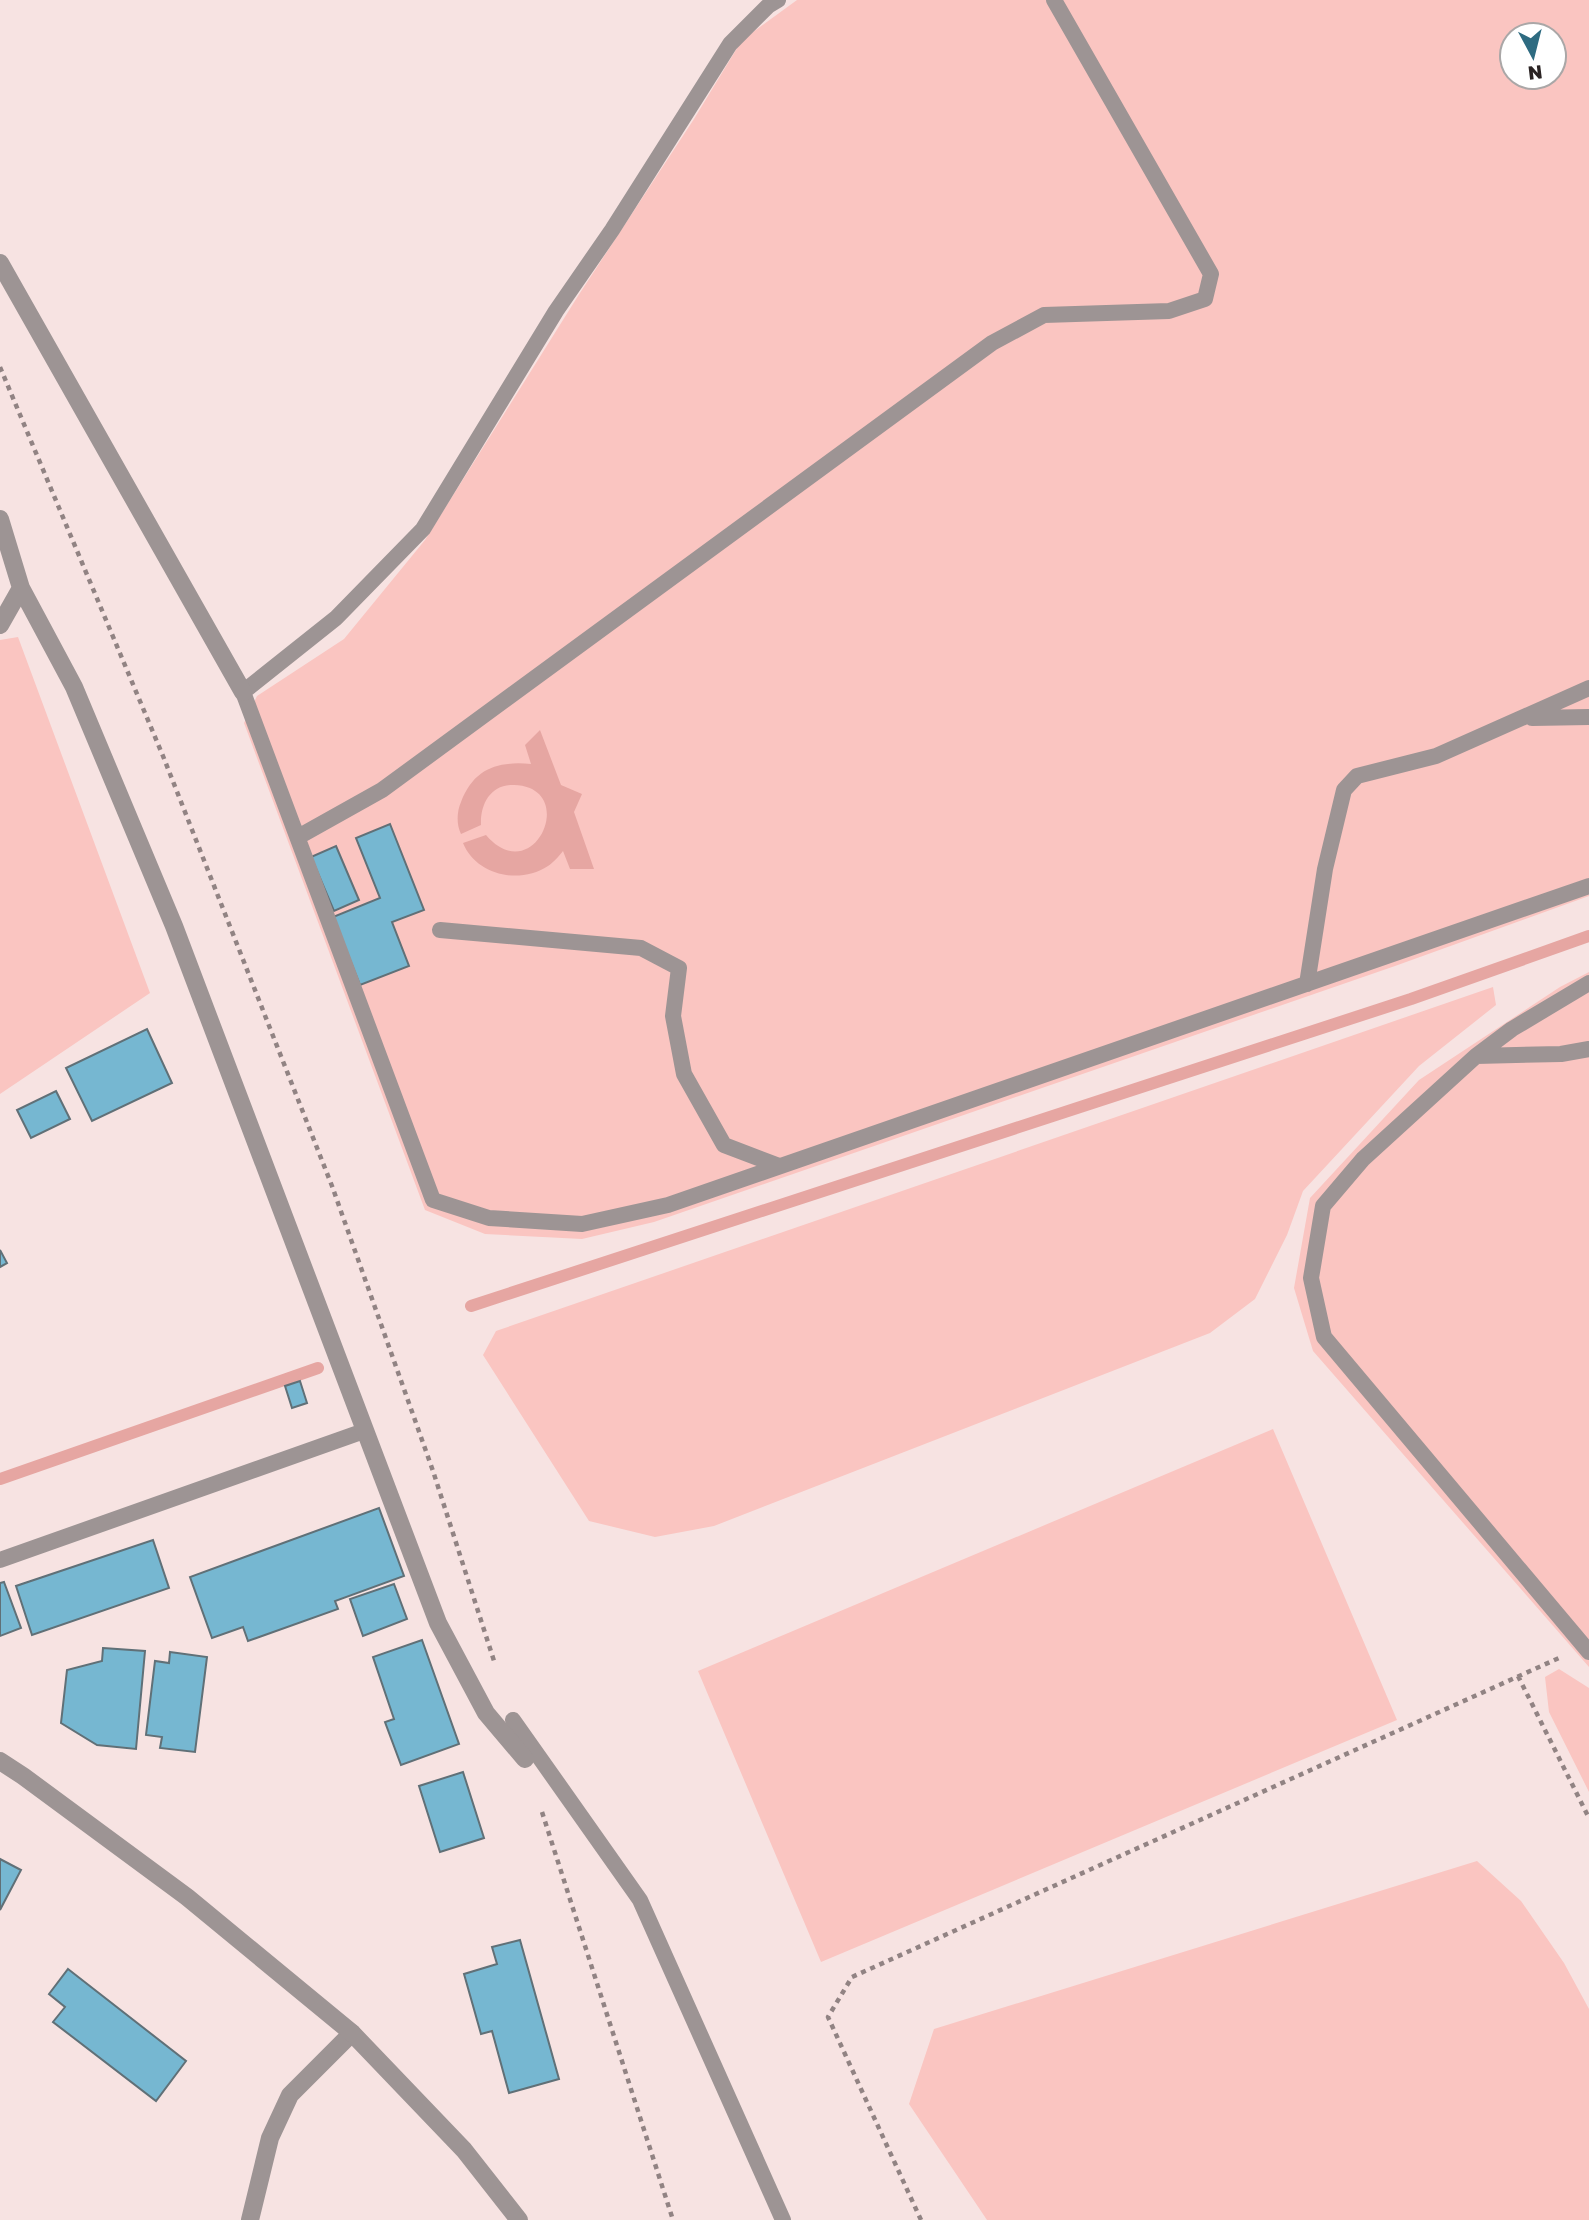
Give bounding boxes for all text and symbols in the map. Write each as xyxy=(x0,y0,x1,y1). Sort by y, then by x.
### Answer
north arrow xyxy=(1498,21,1568,91)
text: N xyxy=(1527,61,1544,86)

